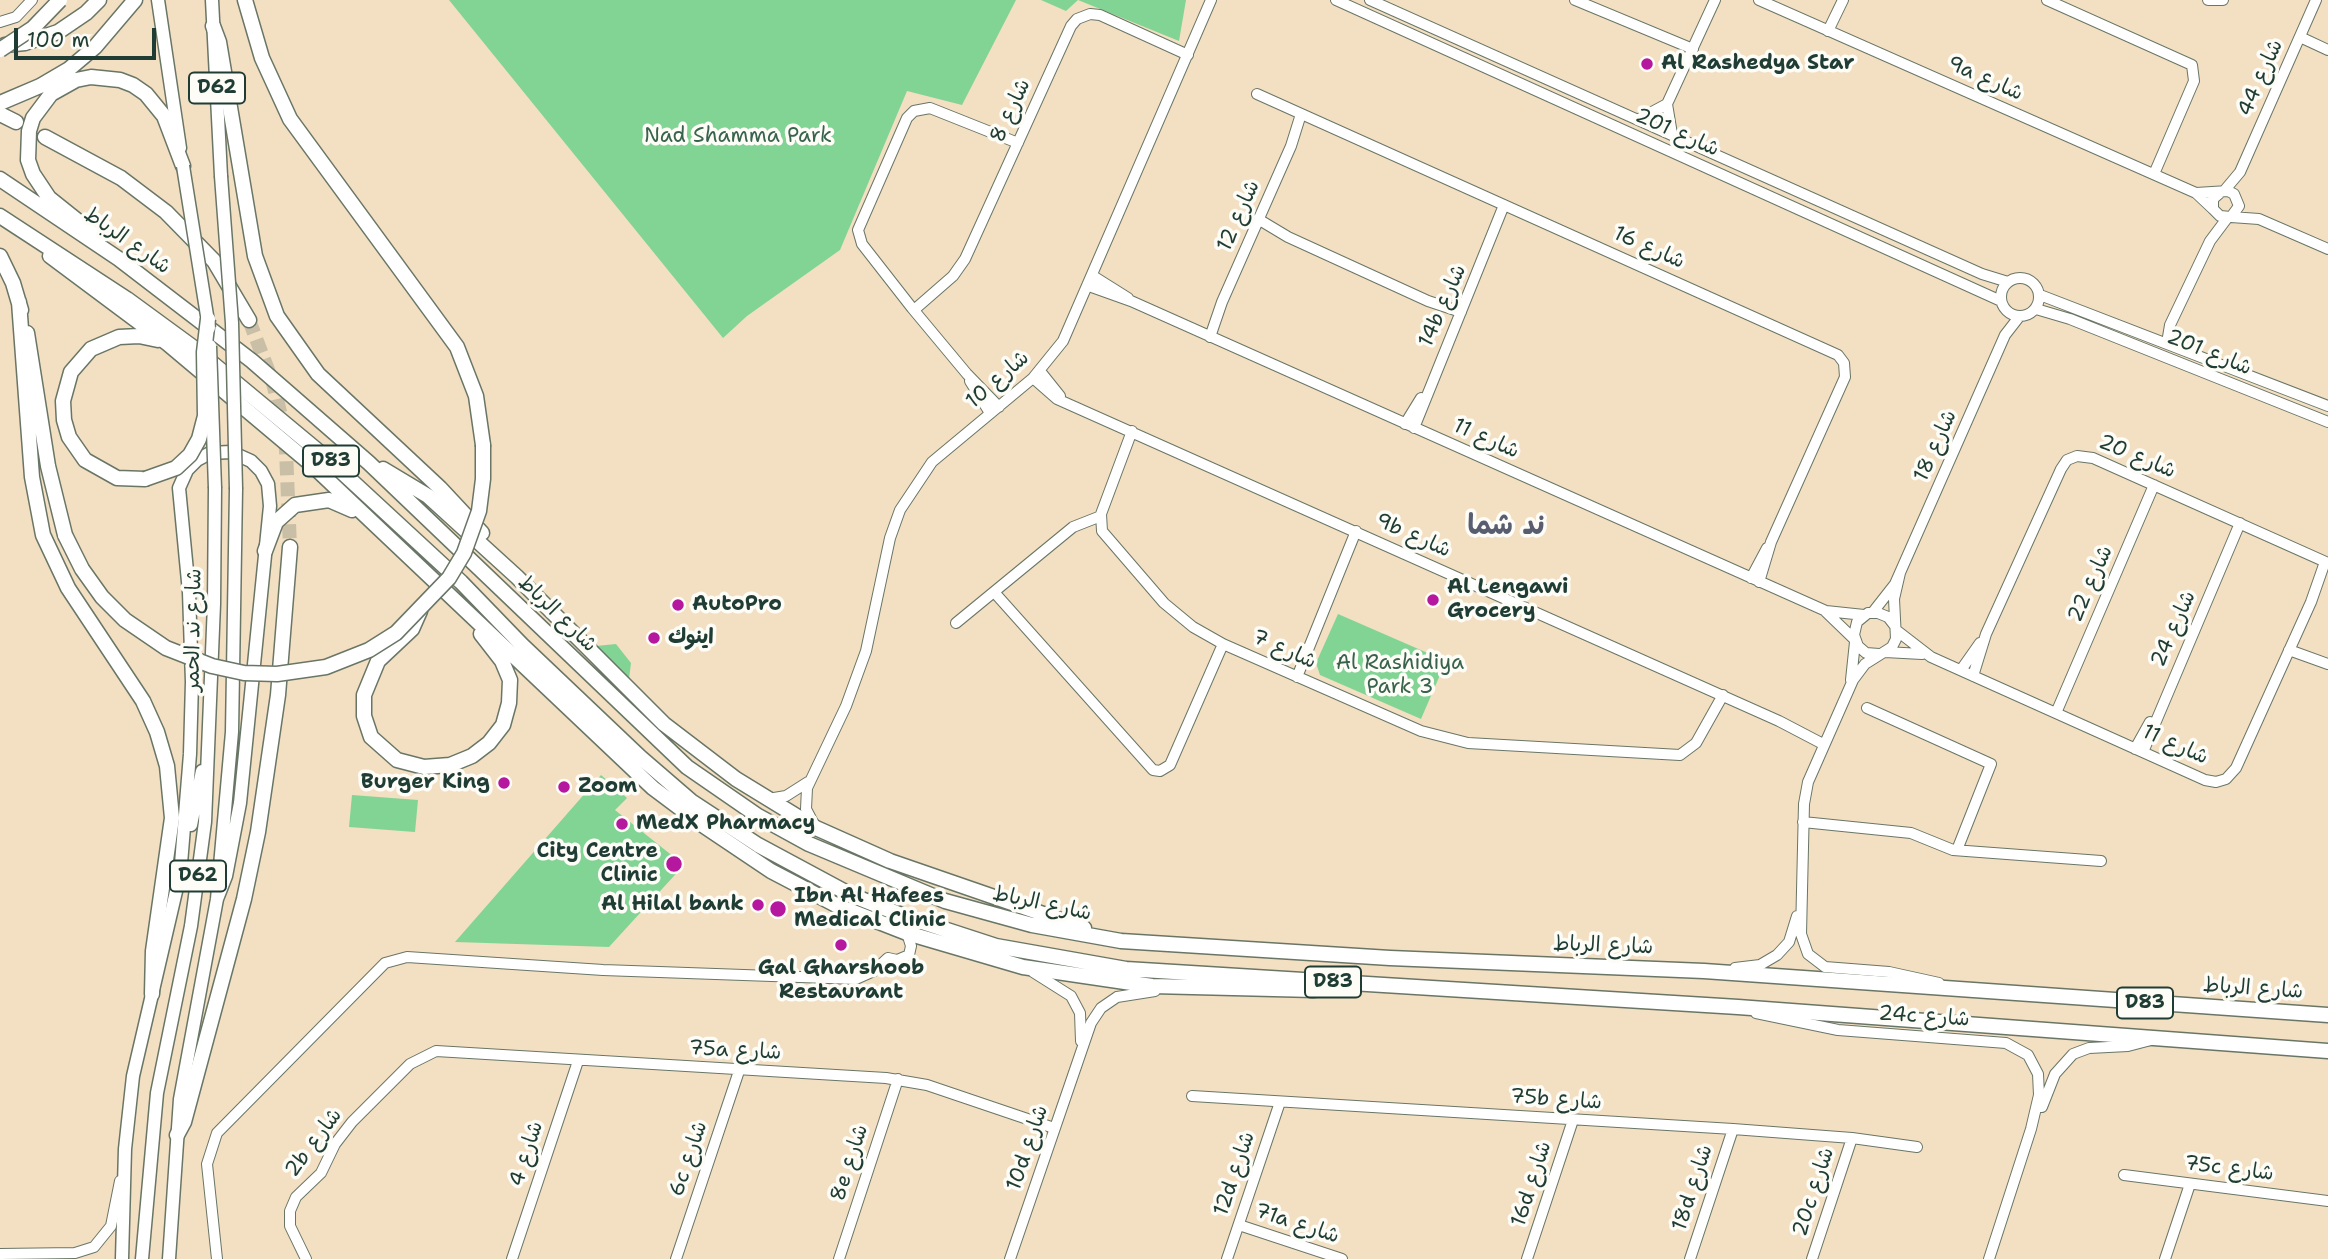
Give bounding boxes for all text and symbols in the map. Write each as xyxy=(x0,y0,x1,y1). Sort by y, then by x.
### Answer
scale bar xyxy=(18,14,159,58)
text: 100 m xyxy=(27,26,90,54)
street label: شارع 44 xyxy=(2233,36,2289,120)
place label: Al Rashedya Star xyxy=(1661,51,1854,77)
street label: 9a شارع xyxy=(1943,51,2027,107)
marker: Al Rashedya Star xyxy=(1639,56,1655,72)
road number: D62 xyxy=(189,72,245,104)
street label: شارع 8 xyxy=(985,75,1037,147)
street label: شارع 201 xyxy=(1631,103,1723,163)
park label: Nad Shamma Park xyxy=(644,124,832,150)
street label: شارع 12 xyxy=(1212,177,1266,255)
street label: شارع الرباط xyxy=(79,202,175,280)
street label: شارع 16 xyxy=(1609,221,1689,275)
street label: 14b شارع xyxy=(1414,261,1472,351)
street label: شارع 201 xyxy=(2163,325,2255,381)
street label: شارع 10 xyxy=(961,346,1035,414)
street label: شارع 18 xyxy=(1909,406,1963,486)
street label: شارع 11 xyxy=(1449,413,1523,465)
street label: شارع 20 xyxy=(2095,430,2179,484)
road number: D83 xyxy=(303,446,359,476)
street label: 9b شارع xyxy=(1371,508,1455,564)
district label: ند شما xyxy=(1467,510,1545,544)
street label: شارع 22 xyxy=(2063,542,2119,626)
street label: شارع ند الحمر xyxy=(180,568,208,692)
street label: شارع الرباط xyxy=(512,570,602,658)
place label: Al Lengawi Grocery xyxy=(1447,575,1568,625)
street label: شارع 24 xyxy=(2146,587,2202,671)
place label: AutoPro xyxy=(692,592,782,618)
marker: Al Lengawi Grocery xyxy=(1425,592,1441,608)
marker: AutoPro xyxy=(670,597,686,613)
place label: اينوك xyxy=(668,625,714,651)
street label: شارع 7 xyxy=(1248,625,1320,675)
marker: اينوك xyxy=(646,630,662,646)
park label: Al Rashidiya Park 3 xyxy=(1336,651,1464,701)
street label: شارع 11 xyxy=(2138,719,2212,771)
place label: Burger King xyxy=(361,770,490,796)
place label: Zoom xyxy=(578,774,637,800)
marker: Burger King xyxy=(496,775,512,791)
marker: Zoom xyxy=(556,779,572,795)
place label: MedX Pharmacy xyxy=(636,811,815,837)
marker: MedX Pharmacy xyxy=(614,816,630,832)
place label: City Centre Clinic xyxy=(536,839,658,889)
marker: City Centre Clinic xyxy=(664,854,684,874)
road number: D62 xyxy=(170,860,226,891)
street label: شارع الرباط xyxy=(990,881,1094,927)
place label: Ibn Al Hafees Medical Clinic xyxy=(794,884,946,934)
place label: Al Hilal bank xyxy=(601,892,744,918)
marker: Al Hilal bank xyxy=(750,897,766,913)
marker: Ibn Al Hafees Medical Clinic xyxy=(768,899,788,919)
street label: شارع الرباط xyxy=(1552,932,1654,960)
marker: Gal Gharshoob Restaurant xyxy=(833,937,849,953)
place label: Gal Gharshoob Restaurant xyxy=(758,956,924,1006)
road number: D83 xyxy=(1305,966,1361,998)
street label: شارع الرباط xyxy=(2202,973,2304,1005)
road number: D83 xyxy=(2117,987,2173,1018)
street label: 24c شارع xyxy=(1878,1001,1970,1033)
street label: 75a شارع xyxy=(688,1036,782,1066)
street label: 75b شارع xyxy=(1509,1084,1603,1116)
street label: 10d شارع xyxy=(1002,1102,1054,1194)
street label: 2b شارع xyxy=(280,1104,348,1182)
street label: شارع 4 xyxy=(505,1118,549,1190)
street label: 6c شارع xyxy=(664,1118,714,1200)
street label: 8e شارع xyxy=(826,1121,874,1205)
street label: 12d شارع xyxy=(1209,1129,1261,1219)
street label: 16d شارع xyxy=(1506,1138,1558,1230)
street label: 18d شارع xyxy=(1667,1142,1719,1234)
street label: 20c شارع xyxy=(1788,1144,1840,1240)
street label: 75c شارع xyxy=(2183,1151,2275,1187)
street label: 71a شارع xyxy=(1252,1199,1342,1249)

